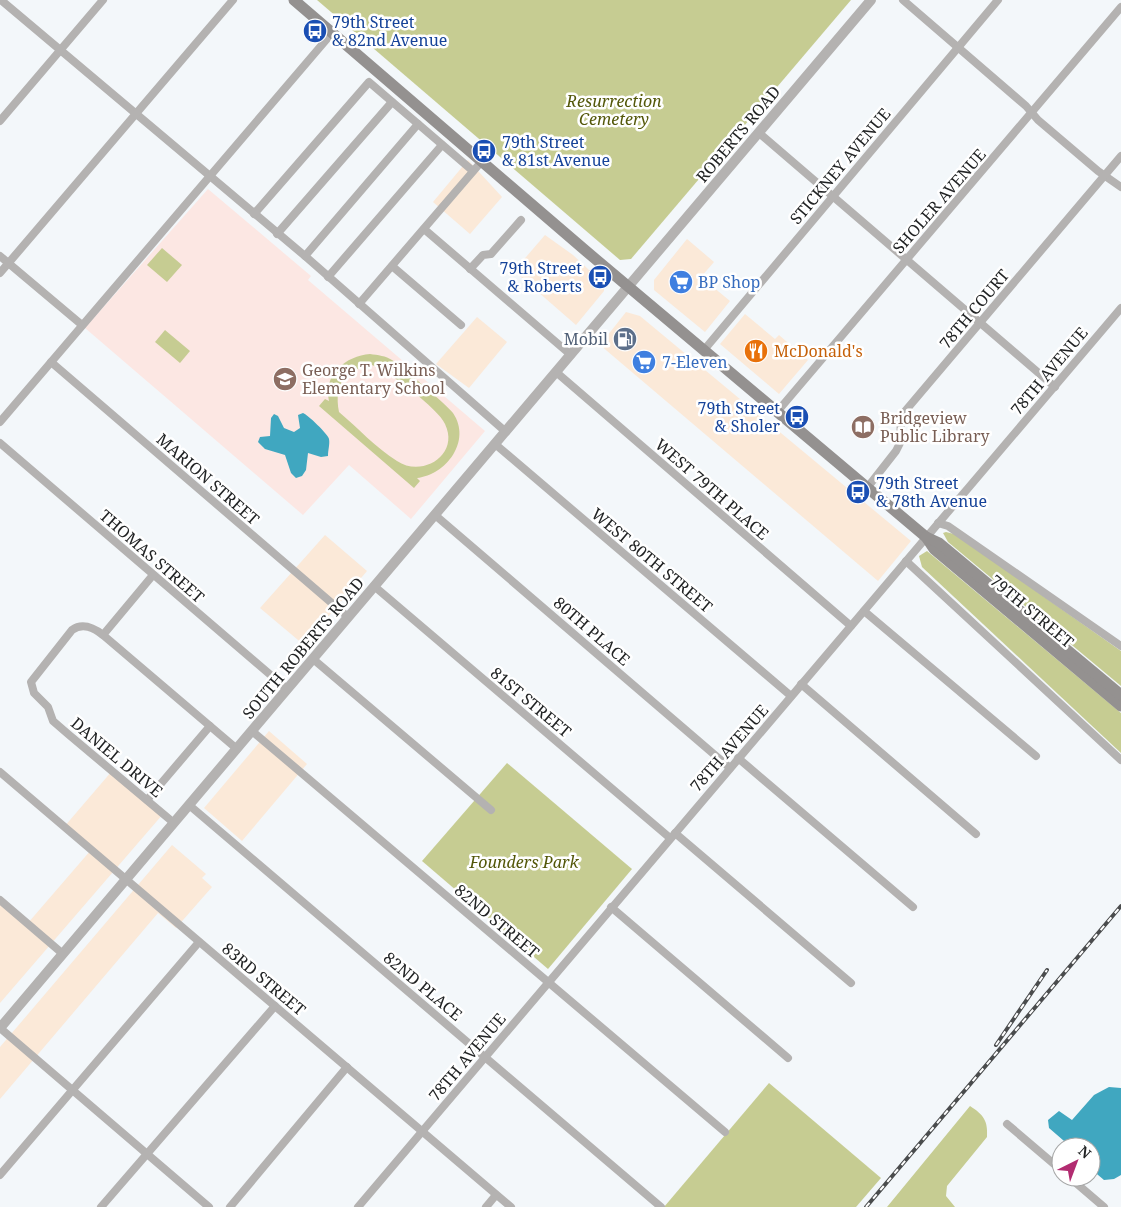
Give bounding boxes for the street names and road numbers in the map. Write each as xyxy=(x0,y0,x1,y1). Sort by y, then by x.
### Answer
street label: ROBERTS ROAD xyxy=(691,81,785,187)
street label: STICKNEY AVENUE xyxy=(785,103,895,229)
street label: SHOLER AVENUE xyxy=(887,144,991,258)
street label: 78TH COURT xyxy=(934,264,1014,353)
street label: 78TH AVENUE xyxy=(1006,322,1092,420)
street label: MARION STREET xyxy=(152,428,264,530)
street label: WEST 79TH PLACE xyxy=(650,433,774,545)
street label: WEST 80TH STREET xyxy=(587,503,717,617)
street label: THOMAS STREET xyxy=(95,504,209,608)
street label: 79TH STREET xyxy=(985,569,1079,653)
street label: SOUTH ROBERTS ROAD xyxy=(237,572,369,724)
street label: 80TH PLACE xyxy=(549,592,635,670)
street label: 81ST STREET xyxy=(486,662,576,742)
street label: 78TH AVENUE xyxy=(685,700,773,796)
street label: DANIEL DRIVE xyxy=(66,712,168,802)
street label: 82ND STREET xyxy=(450,879,544,963)
street label: 83RD STREET xyxy=(218,938,311,1021)
street label: 82ND PLACE xyxy=(379,947,467,1025)
street label: 78TH AVENUE xyxy=(424,1008,510,1106)

